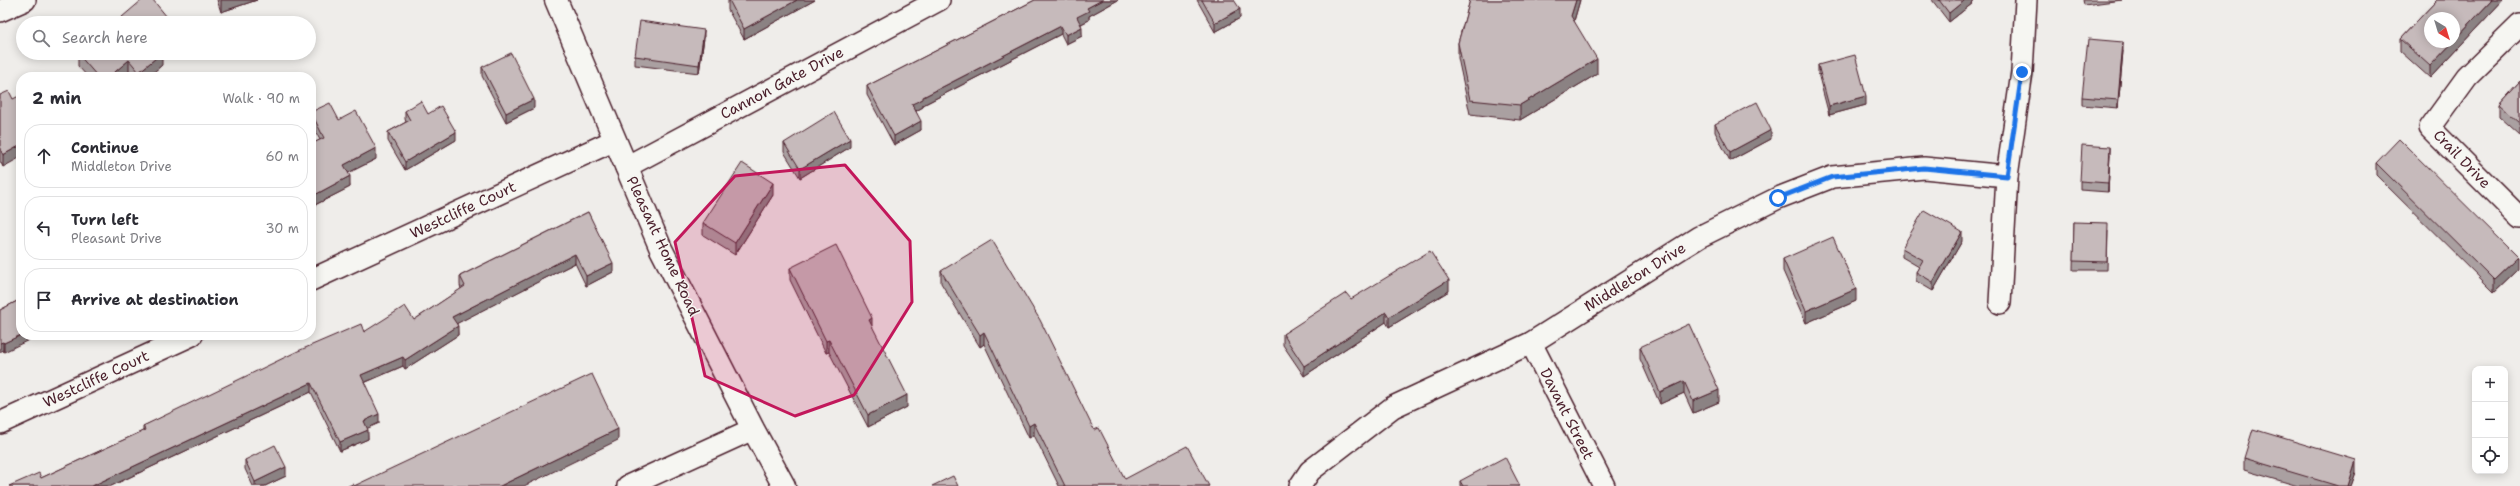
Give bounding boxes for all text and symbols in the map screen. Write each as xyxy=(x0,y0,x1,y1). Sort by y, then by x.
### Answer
north arrow xyxy=(2424,12,2460,48)
search box xyxy=(16,16,316,60)
icon: search xyxy=(30,27,52,49)
text: Search here xyxy=(62,28,148,48)
street label: Cannon Gate Drive xyxy=(717,42,847,124)
route end xyxy=(2013,63,2031,81)
text: 2 min xyxy=(32,87,82,109)
text: Walk · 90 m xyxy=(222,90,300,107)
street label: Crail Drive xyxy=(2429,125,2495,193)
text: Continue xyxy=(71,138,139,158)
icon: ahead xyxy=(33,145,55,167)
text: 60 m xyxy=(266,148,299,165)
text: Middleton Drive xyxy=(71,158,172,175)
street label: Pleasant Home Road xyxy=(622,173,704,320)
street label: Westcliffe Court xyxy=(407,177,519,243)
route start xyxy=(1769,189,1787,207)
text: Turn left xyxy=(71,210,139,230)
icon: left xyxy=(33,217,55,239)
text: 30 m xyxy=(265,220,299,237)
text: Pleasant Drive xyxy=(71,230,162,247)
street label: Middleton Drive xyxy=(1580,238,1690,316)
icon: arrive xyxy=(33,289,55,311)
text: Arrive at destination xyxy=(71,290,239,310)
street label: Westcliffe Court xyxy=(40,346,152,412)
street label: Davant Street xyxy=(1535,365,1599,463)
map controls xyxy=(2472,366,2508,474)
button: + xyxy=(2472,366,2508,402)
button: − xyxy=(2472,402,2508,438)
button: locate xyxy=(2472,438,2508,474)

